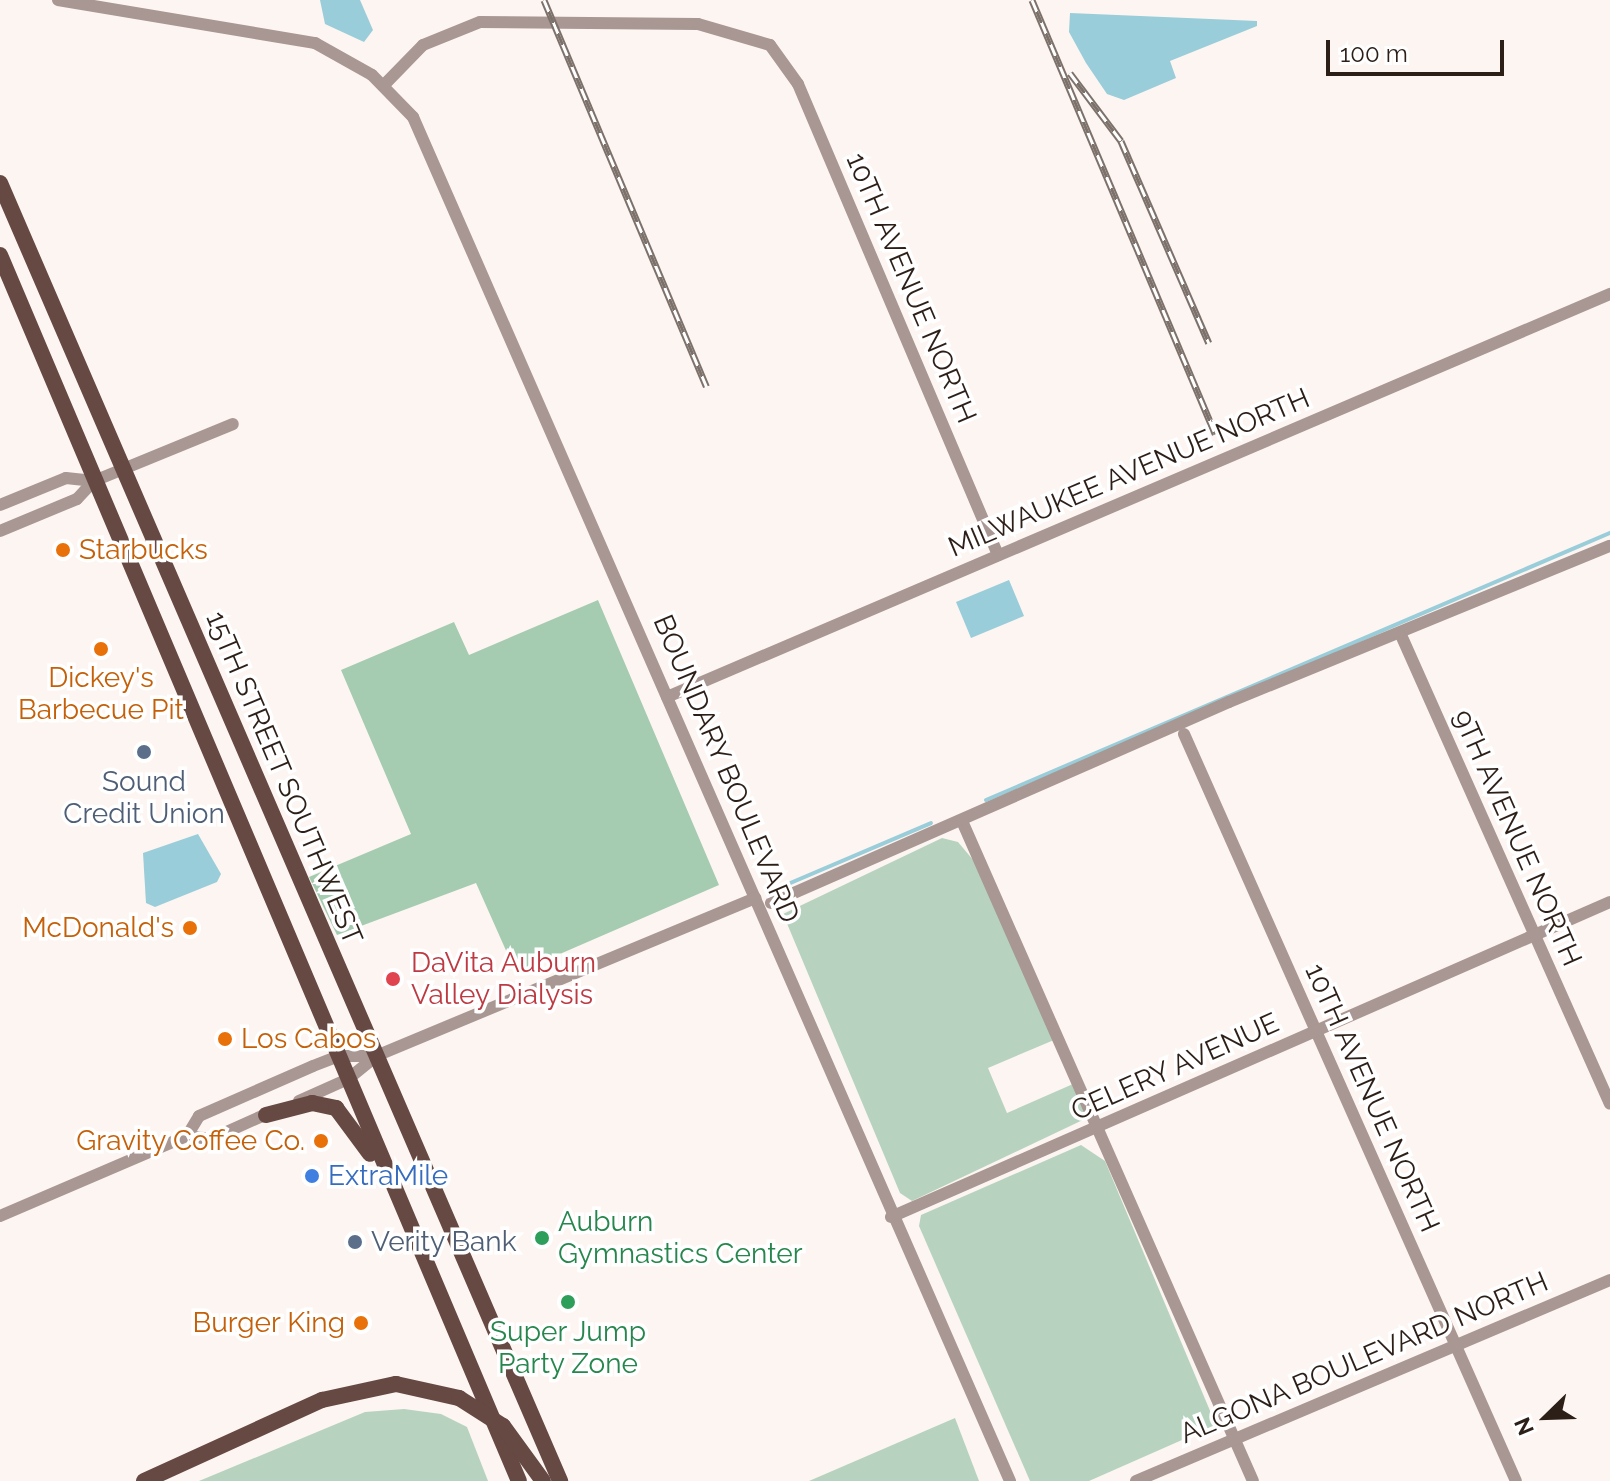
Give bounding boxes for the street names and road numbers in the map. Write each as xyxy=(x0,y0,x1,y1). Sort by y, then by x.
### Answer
street label: 10TH AVENUE NORTH xyxy=(839,147,983,429)
street label: MILWAUKEE AVENUE NORTH xyxy=(943,381,1315,565)
street label: 15TH STREET SOUTHWEST xyxy=(198,606,370,950)
street label: BOUNDARY BOULEVARD xyxy=(646,609,806,929)
street label: 9TH AVENUE NORTH xyxy=(1445,704,1589,972)
street label: 10TH AVENUE NORTH xyxy=(1297,958,1447,1238)
street label: CELERY AVENUE xyxy=(1065,1006,1285,1128)
street label: ALGONA BOULEVARD NORTH xyxy=(1174,1265,1554,1451)

